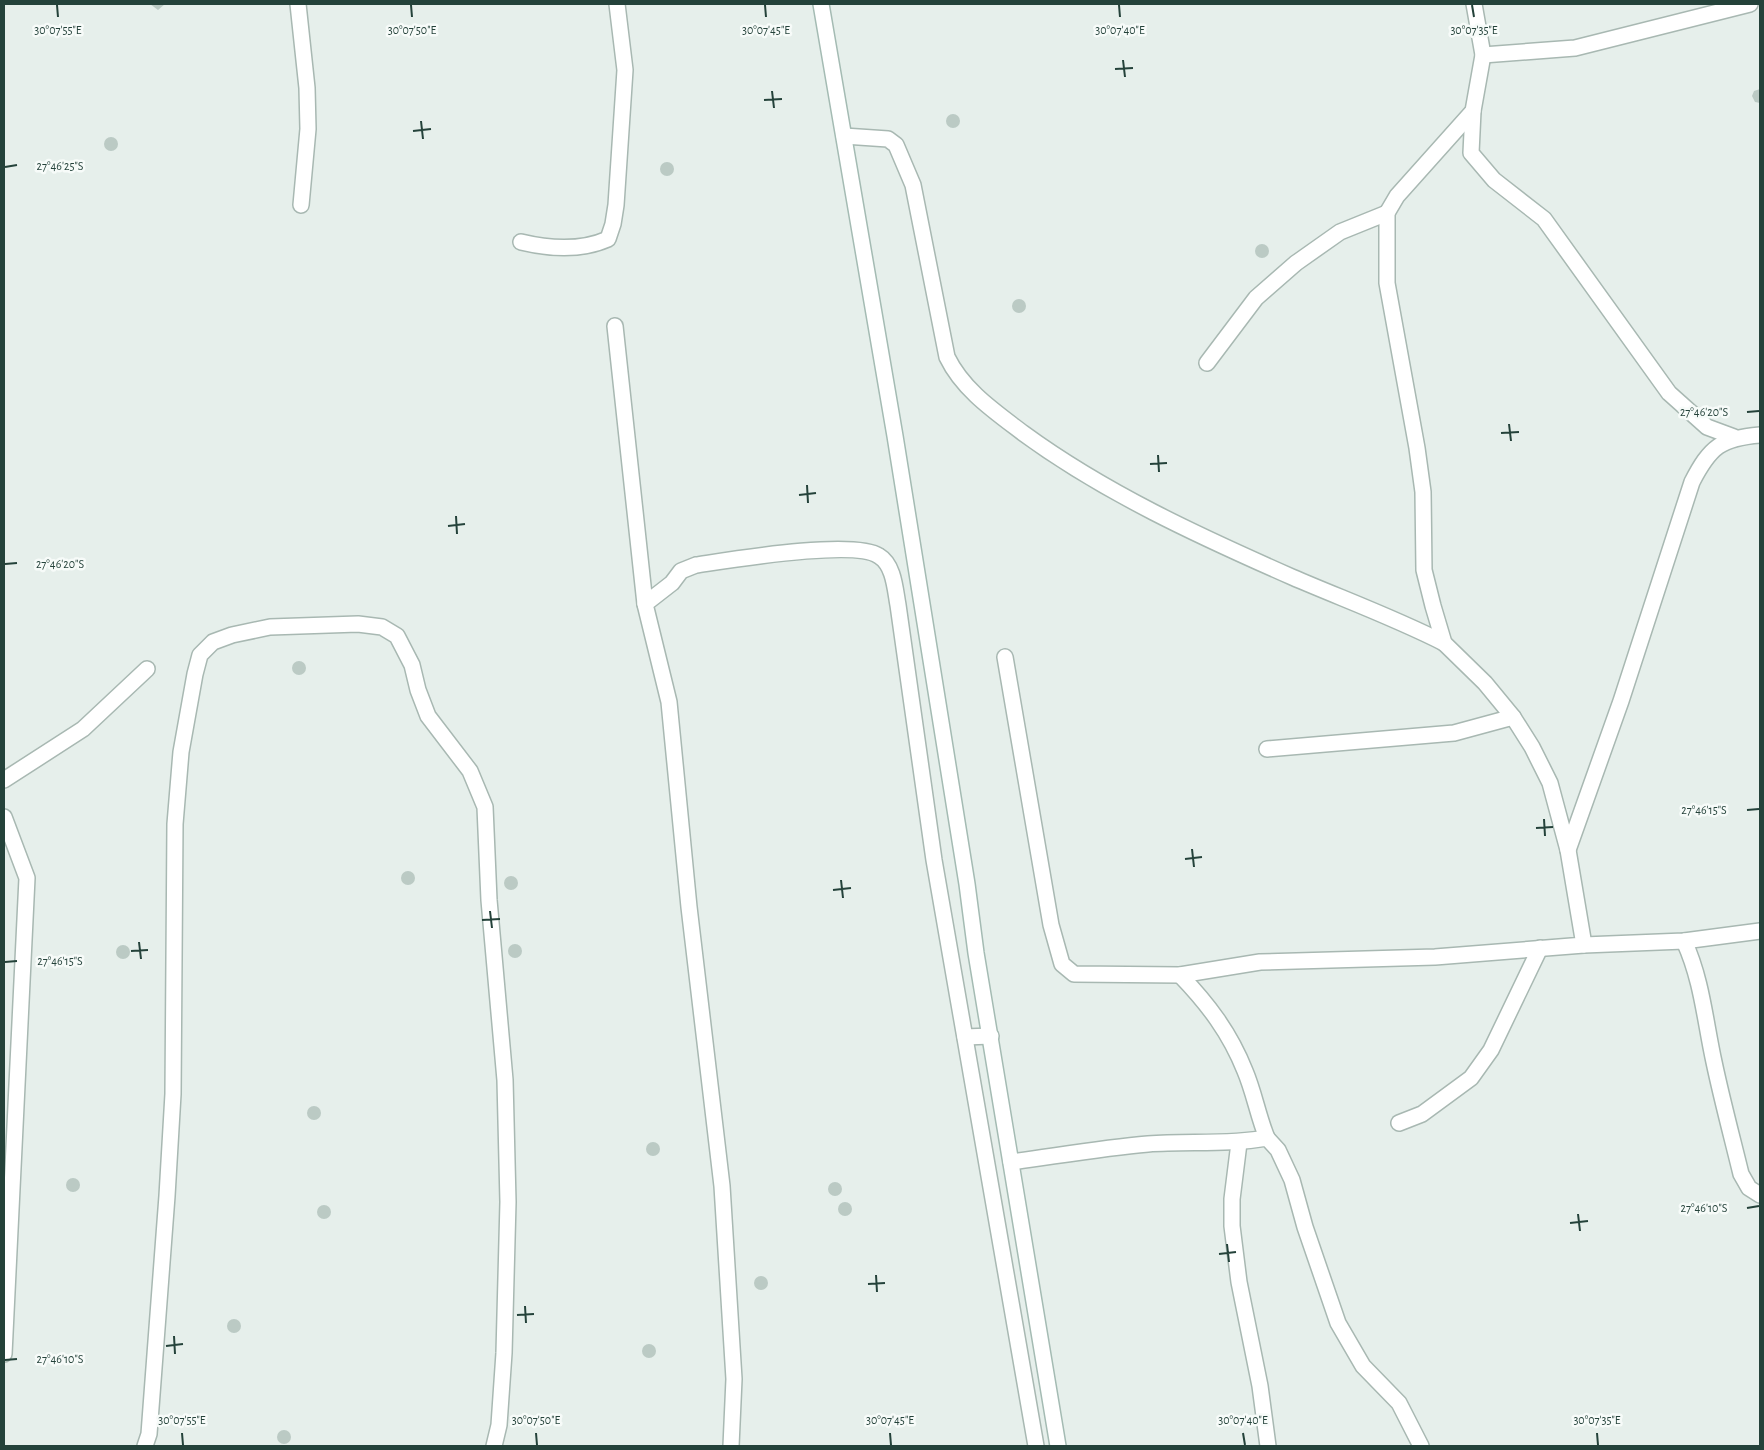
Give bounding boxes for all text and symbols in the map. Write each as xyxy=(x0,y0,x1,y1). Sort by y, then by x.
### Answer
text: 30°07'55"E xyxy=(34,24,82,36)
text: 30°07'50"E xyxy=(388,24,437,36)
text: 30°07'45"E xyxy=(742,24,790,36)
text: 30°07'40"E xyxy=(1095,24,1145,36)
text: 30°07'35"E xyxy=(1450,24,1498,36)
text: 27°46'25"S xyxy=(37,160,84,172)
text: 27°46'20"S xyxy=(1680,406,1728,418)
text: 27°46'20"S xyxy=(36,558,84,570)
text: 27°46'15"S xyxy=(1681,804,1727,816)
text: 27°46'15"S xyxy=(37,955,83,967)
text: 27°46'10"S xyxy=(1681,1202,1728,1214)
text: 27°46'10"S xyxy=(37,1353,84,1365)
text: 30°07'55"E xyxy=(158,1414,206,1426)
text: 30°07'50"E xyxy=(512,1414,561,1426)
text: 30°07'45"E xyxy=(866,1414,914,1426)
text: 30°07'40"E xyxy=(1218,1414,1268,1426)
text: 30°07'35"E xyxy=(1573,1414,1621,1426)

